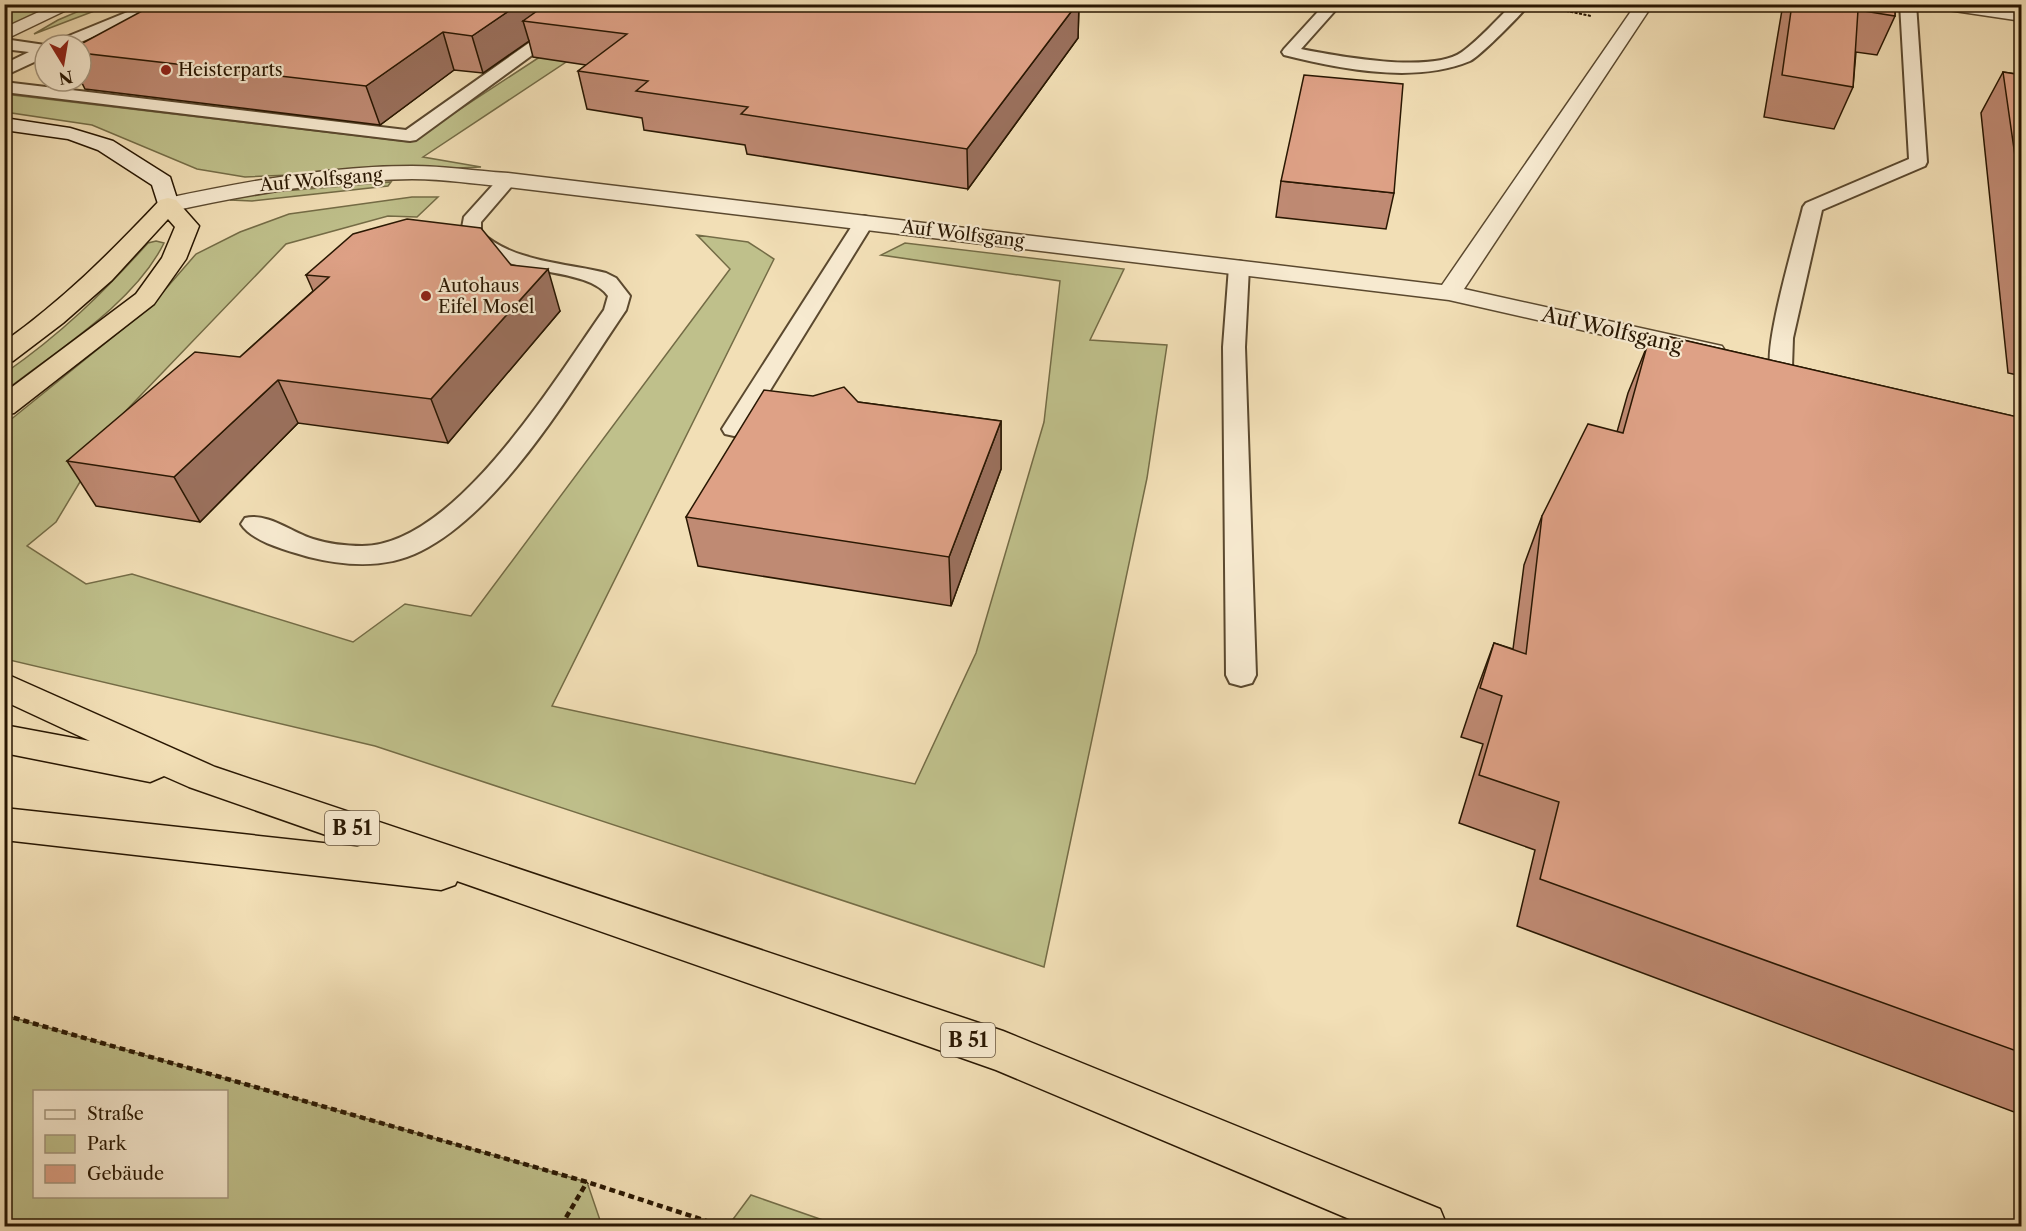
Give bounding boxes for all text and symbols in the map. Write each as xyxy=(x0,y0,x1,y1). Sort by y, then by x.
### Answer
north arrow xyxy=(33,33,93,93)
place label: Heisterparts xyxy=(178,59,283,81)
marker: Heisterparts xyxy=(159,63,173,77)
text: N xyxy=(57,67,75,89)
street label: Auf Wolfsgang xyxy=(258,164,384,196)
street label: Auf Wolfsgang xyxy=(900,215,1026,252)
place label: Autohaus Eifel Mosel xyxy=(437,275,534,318)
marker: Autohaus Eifel Mosel xyxy=(419,289,433,303)
street label: Auf Wolfsgang xyxy=(1538,301,1686,358)
road number: B 51 xyxy=(325,811,379,845)
road number: B 51 xyxy=(941,1023,995,1057)
legend xyxy=(33,1090,228,1198)
text: Straße xyxy=(87,1103,144,1125)
text: Park xyxy=(87,1133,128,1155)
text: Gebäude xyxy=(87,1163,164,1185)

